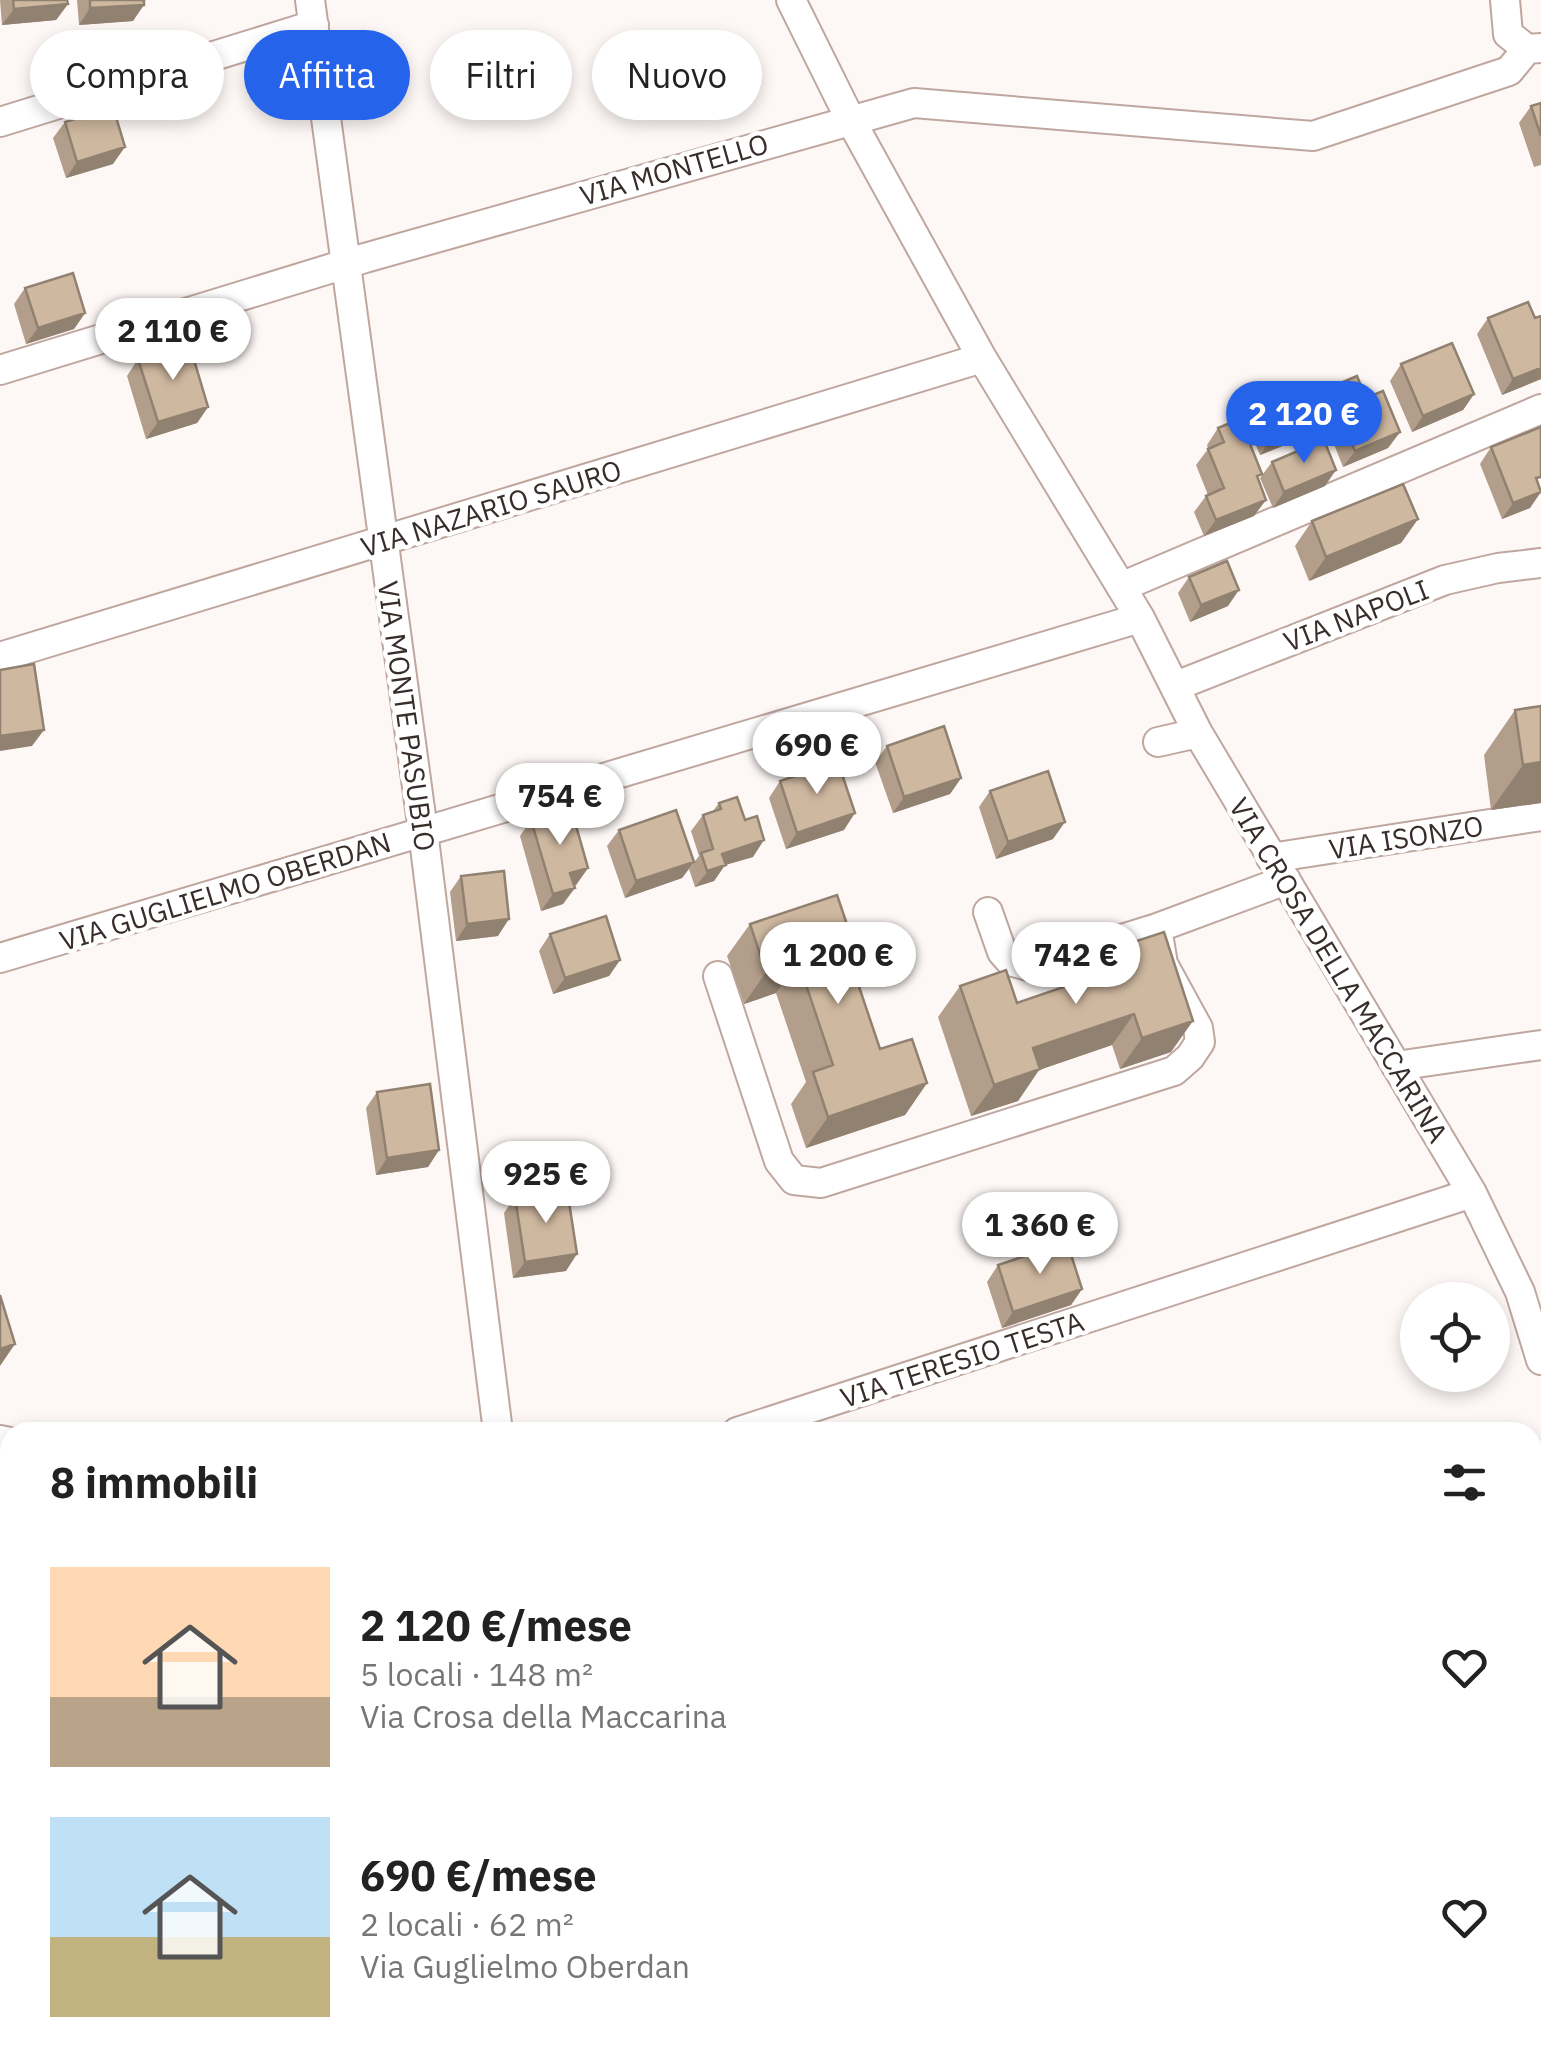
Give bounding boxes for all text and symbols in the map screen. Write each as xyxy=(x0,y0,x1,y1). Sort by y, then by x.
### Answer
chip: Compra xyxy=(30,30,224,120)
chip: Affitta xyxy=(244,30,410,120)
chip: Filtri xyxy=(430,30,572,120)
chip: Nuovo xyxy=(592,30,762,120)
street label: VIA MONTELLO xyxy=(575,124,773,214)
pin: 2 110 € xyxy=(81,298,265,383)
text: 2 110 € xyxy=(117,309,229,351)
pin: 2 120 € xyxy=(1212,381,1396,466)
text: 2 120 € xyxy=(1248,392,1360,434)
street label: VIA NAZARIO SAURO xyxy=(356,451,626,565)
street label: VIA NAPOLI xyxy=(1278,570,1434,660)
street label: VIA MONTE PASUBIO xyxy=(370,579,444,853)
pin: 690 € xyxy=(747,712,887,797)
text: 690 € xyxy=(774,723,860,765)
pin: 754 € xyxy=(490,763,630,848)
text: 754 € xyxy=(517,774,603,816)
street label: VIA CROSA DELLA MACCARINA xyxy=(1221,791,1457,1149)
street label: VIA ISONZO xyxy=(1326,807,1486,867)
street label: VIA GUGLIELMO OBERDAN xyxy=(55,823,395,959)
pin: 1 200 € xyxy=(746,922,930,1007)
pin: 742 € xyxy=(1006,922,1146,1007)
text: 1 200 € xyxy=(782,933,894,975)
text: 742 € xyxy=(1033,933,1119,975)
pin: 925 € xyxy=(476,1141,616,1226)
text: 925 € xyxy=(503,1152,589,1194)
pin: 1 360 € xyxy=(948,1192,1132,1277)
text: 1 360 € xyxy=(984,1203,1096,1245)
map controls xyxy=(1400,1282,1510,1392)
button: locate xyxy=(1400,1282,1510,1392)
street label: VIA TERESIO TESTA xyxy=(836,1302,1088,1416)
text: 8 immobili xyxy=(50,1455,258,1510)
icon: filters xyxy=(1437,1455,1492,1510)
text: 2 120 €/mese xyxy=(360,1598,632,1653)
icon: home xyxy=(130,1607,250,1727)
icon: heart xyxy=(1437,1640,1492,1695)
text: 5 locali · 148 m² xyxy=(360,1653,593,1695)
text: Via Crosa della Maccarina xyxy=(360,1695,727,1737)
text: 690 €/mese xyxy=(360,1848,597,1903)
icon: home xyxy=(130,1857,250,1977)
icon: heart xyxy=(1437,1890,1492,1945)
text: 2 locali · 62 m² xyxy=(360,1903,574,1945)
text: Via Guglielmo Oberdan xyxy=(360,1945,690,1987)

